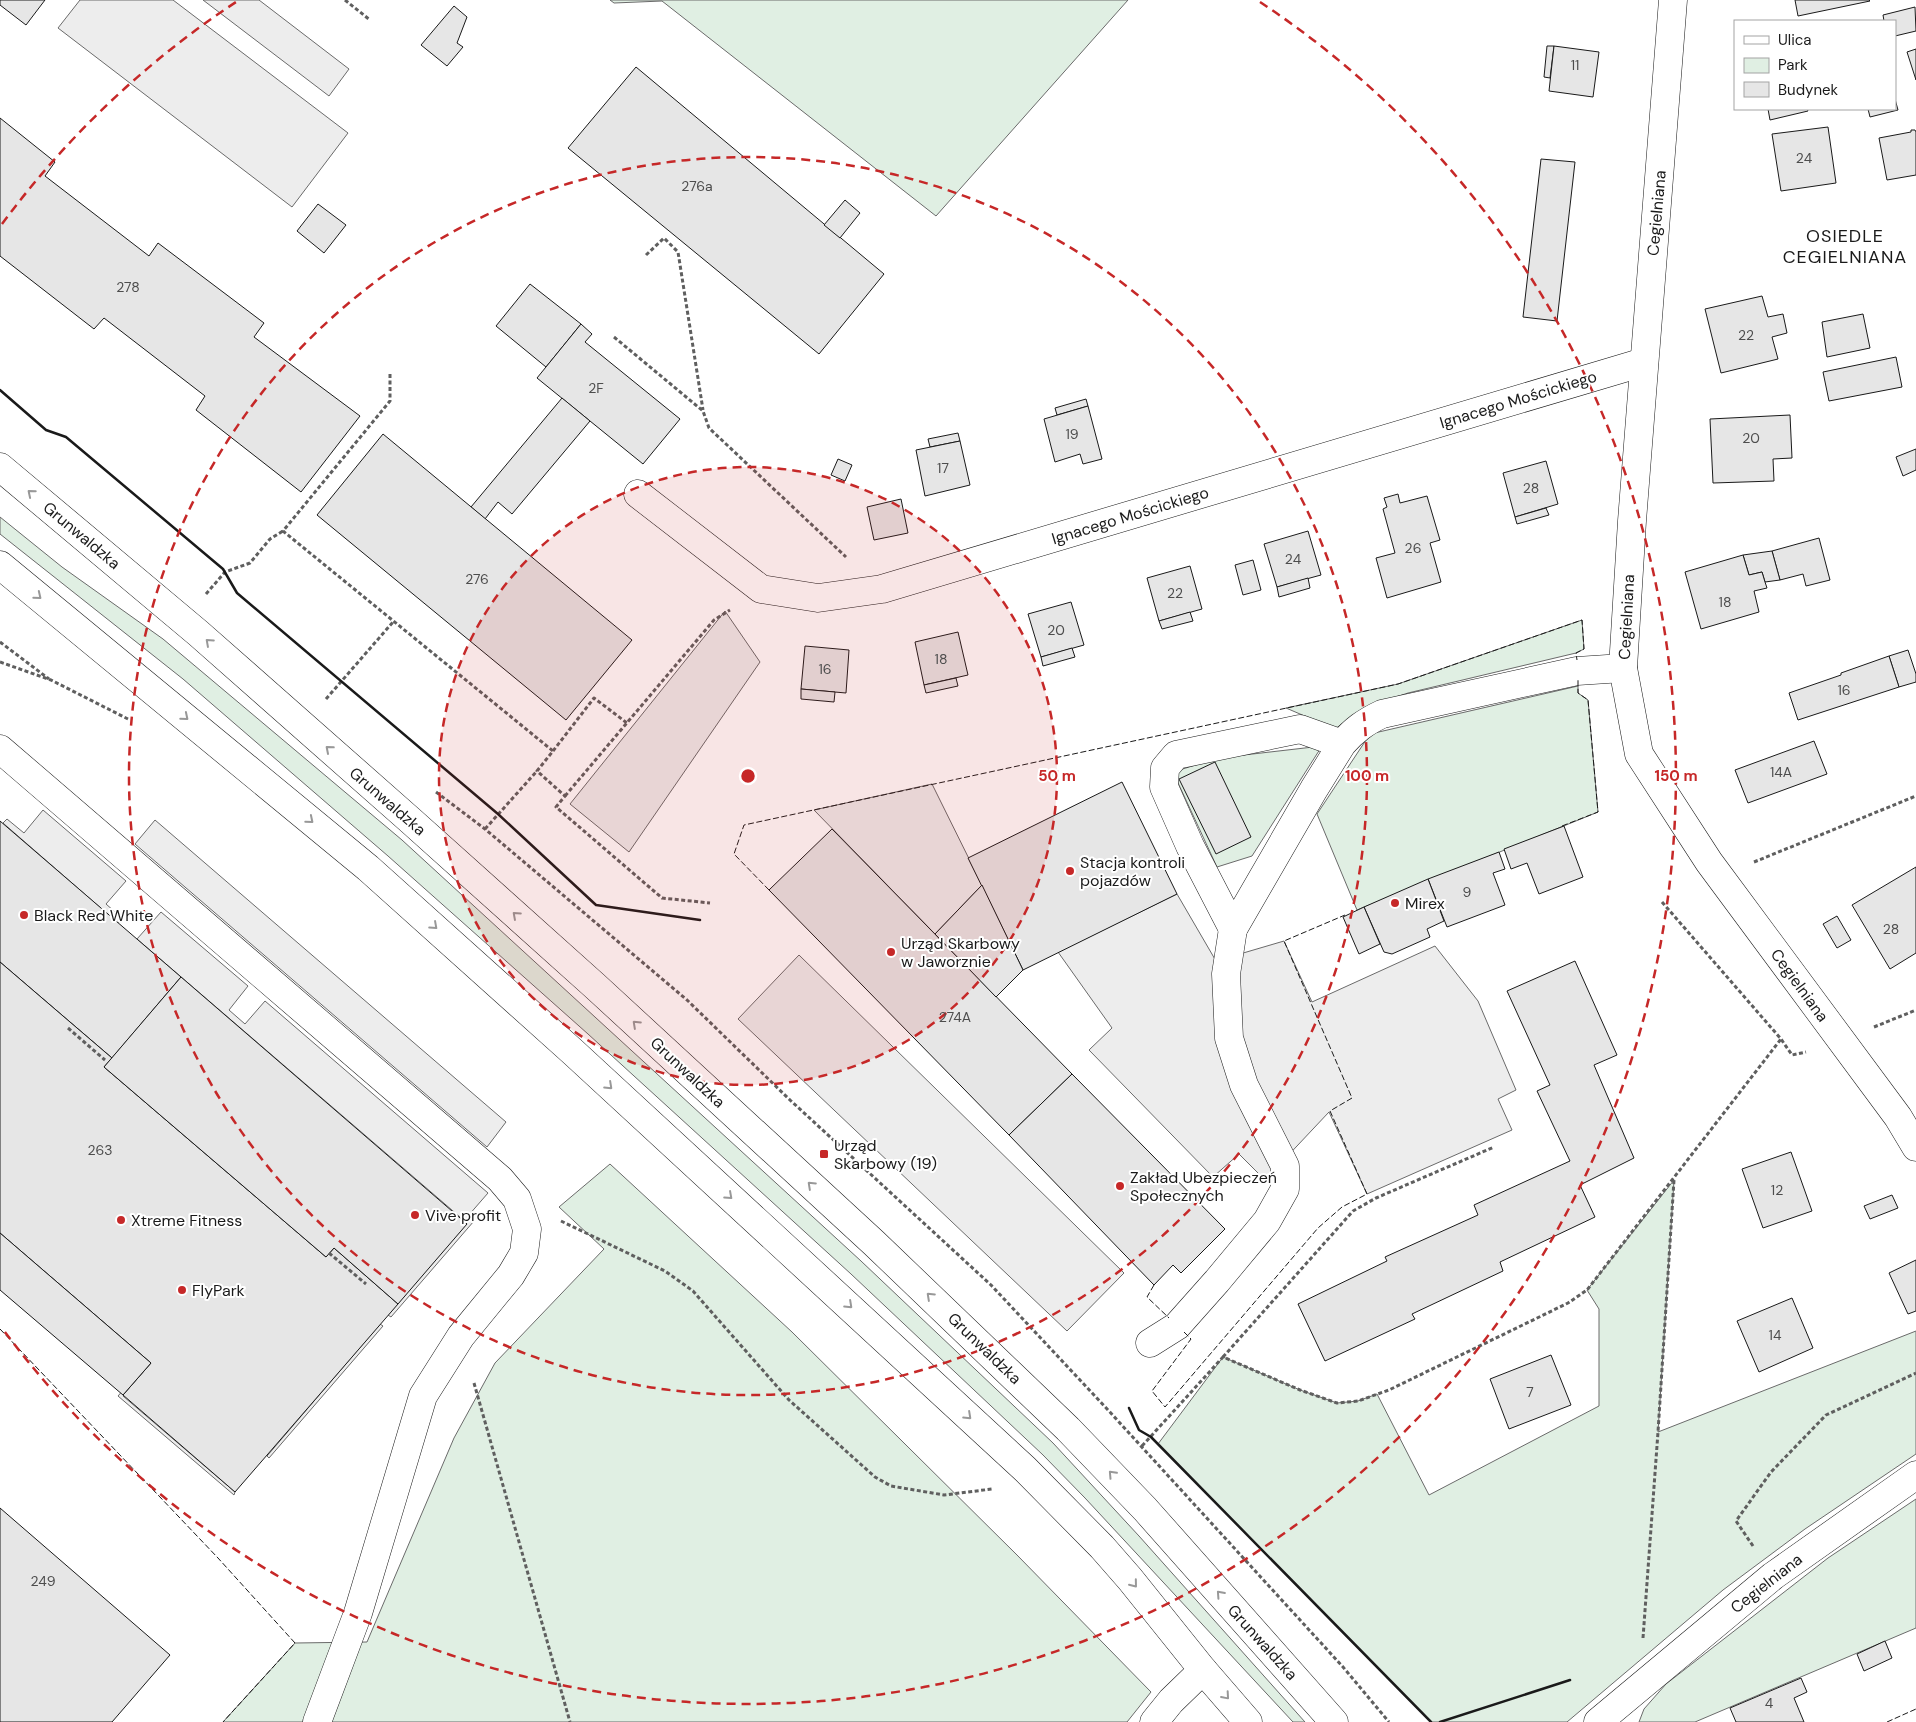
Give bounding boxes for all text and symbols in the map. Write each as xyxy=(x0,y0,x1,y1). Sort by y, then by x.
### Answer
legend xyxy=(1734,20,1896,110)
text: Ulica xyxy=(1778,30,1812,50)
text: Park xyxy=(1778,55,1808,75)
house number: 11 xyxy=(1571,56,1579,74)
text: Budynek xyxy=(1778,80,1839,100)
house number: 24 xyxy=(1796,149,1813,167)
street label: Cegielniana xyxy=(1642,170,1671,257)
house number: 276a xyxy=(681,177,713,195)
district label: OSIEDLE CEGIELNIANA xyxy=(1783,224,1907,269)
house number: 278 xyxy=(116,278,140,296)
house number: 22 xyxy=(1738,326,1754,344)
street label: Ignacego Mościckiego xyxy=(1437,366,1599,433)
house number: 2F xyxy=(588,379,604,397)
house number: 19 xyxy=(1065,425,1079,443)
house number: 20 xyxy=(1742,429,1760,447)
house number: 17 xyxy=(937,459,949,477)
house number: 28 xyxy=(1523,479,1539,497)
street label: Ignacego Mościckiego xyxy=(1049,482,1211,549)
one-way arrow xyxy=(28,490,37,498)
street label: Grunwaldzka xyxy=(39,497,125,574)
house number: 26 xyxy=(1405,539,1421,557)
house number: 24 xyxy=(1285,550,1302,568)
house number: 276 xyxy=(465,570,489,588)
street label: Cegielniana xyxy=(1614,574,1639,660)
house number: 22 xyxy=(1167,584,1183,602)
one-way arrow xyxy=(32,590,41,599)
house number: 18 xyxy=(1719,593,1731,611)
house number: 20 xyxy=(1047,621,1065,639)
one-way arrow xyxy=(205,639,214,648)
house number: 18 xyxy=(935,650,947,668)
house number: 16 xyxy=(818,660,832,678)
house number: 16 xyxy=(1837,681,1851,699)
one-way arrow xyxy=(179,711,188,720)
one-way arrow xyxy=(326,746,335,755)
street label: Grunwaldzka xyxy=(345,762,430,840)
house number: 14A xyxy=(1770,763,1792,781)
text: 50 m xyxy=(1038,766,1076,786)
text: 100 m xyxy=(1345,766,1389,786)
text: 150 m xyxy=(1655,766,1698,786)
centre of rings xyxy=(739,767,757,785)
one-way arrow xyxy=(305,815,314,824)
place label: Stacja kontroli pojazdów xyxy=(1080,852,1185,891)
marker: Stacja kontroli pojazdów xyxy=(1064,865,1076,877)
house number: 9 xyxy=(1463,883,1472,901)
place label: Mirex xyxy=(1405,893,1445,914)
marker: Mirex xyxy=(1389,897,1401,909)
place label: Black Red White xyxy=(34,905,153,926)
marker: Black Red White xyxy=(18,909,30,921)
one-way arrow xyxy=(512,912,521,921)
one-way arrow xyxy=(428,920,437,929)
house number: 28 xyxy=(1883,920,1899,938)
place label: Urząd Skarbowy w Jaworznie xyxy=(901,933,1020,972)
street label: Cegielniana xyxy=(1766,945,1833,1026)
marker: Urząd Skarbowy w Jaworznie xyxy=(885,946,897,958)
house number: 274A xyxy=(939,1008,971,1026)
one-way arrow xyxy=(633,1021,642,1030)
street label: Grunwaldzka xyxy=(646,1032,729,1112)
one-way arrow xyxy=(604,1080,613,1089)
place label: Urząd Skarbowy (19) xyxy=(834,1135,937,1174)
house number: 263 xyxy=(87,1141,113,1159)
marker: Urząd Skarbowy (19) xyxy=(818,1148,830,1160)
place label: Zakład Ubezpieczeń Społecznych xyxy=(1130,1167,1277,1206)
marker: Zakład Ubezpieczeń Społecznych xyxy=(1114,1180,1126,1192)
house number: 12 xyxy=(1771,1181,1783,1199)
one-way arrow xyxy=(808,1182,817,1191)
one-way arrow xyxy=(723,1190,732,1199)
place label: Vive profit xyxy=(425,1205,501,1226)
marker: Vive profit xyxy=(409,1209,421,1221)
place label: Xtreme Fitness xyxy=(131,1210,242,1231)
marker: Xtreme Fitness xyxy=(115,1214,127,1226)
place label: FlyPark xyxy=(192,1280,245,1301)
marker: FlyPark xyxy=(176,1284,188,1296)
one-way arrow xyxy=(927,1293,936,1302)
one-way arrow xyxy=(843,1299,852,1308)
street label: Grunwaldzka xyxy=(943,1308,1026,1389)
house number: 14 xyxy=(1769,1326,1782,1344)
house number: 7 xyxy=(1526,1383,1534,1401)
one-way arrow xyxy=(962,1410,971,1419)
one-way arrow xyxy=(1109,1471,1118,1480)
street label: Cegielniana xyxy=(1726,1549,1806,1618)
house number: 249 xyxy=(30,1572,56,1590)
one-way arrow xyxy=(1129,1578,1137,1587)
one-way arrow xyxy=(1217,1590,1226,1599)
street label: Grunwaldzka xyxy=(1223,1600,1302,1685)
one-way arrow xyxy=(1220,1691,1229,1700)
house number: 4 xyxy=(1765,1694,1774,1712)

